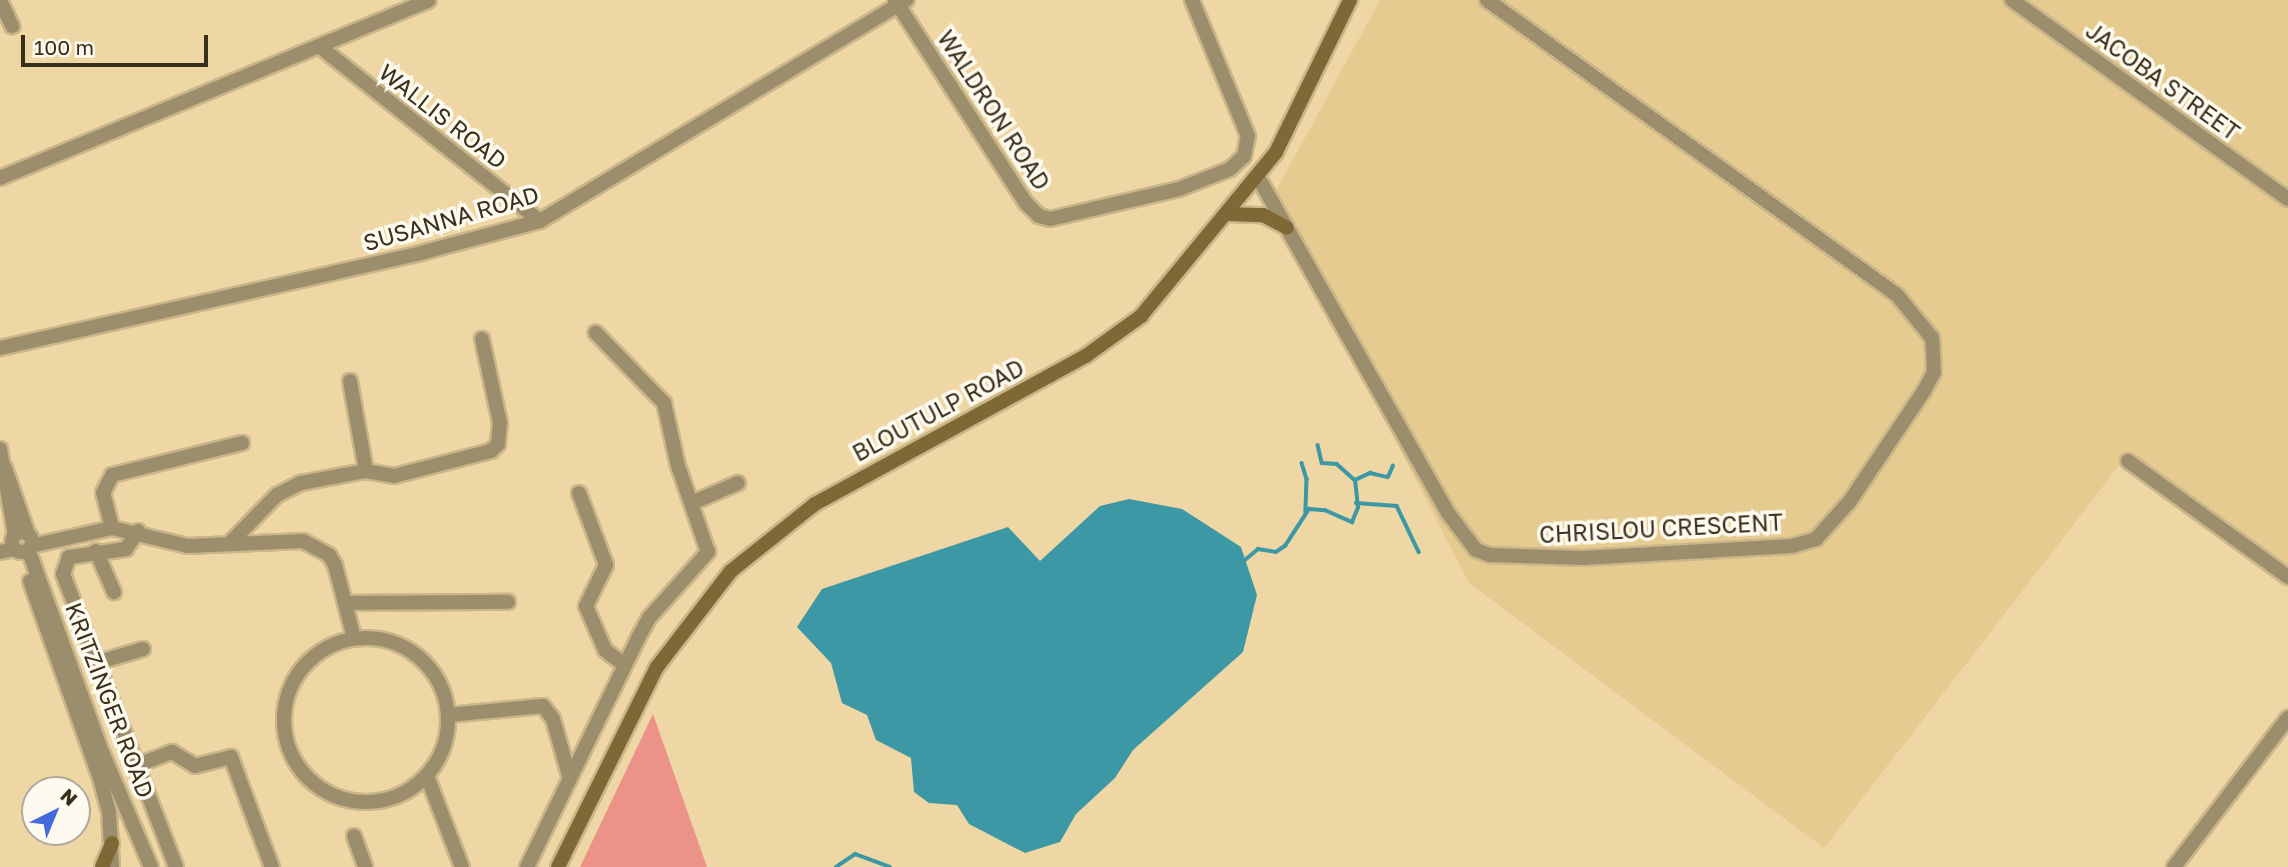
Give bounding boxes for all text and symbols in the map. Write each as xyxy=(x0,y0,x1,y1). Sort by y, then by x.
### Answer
street label: JACOBA STREET xyxy=(2081,16,2245,146)
scale bar xyxy=(24,21,212,65)
street label: WALDRON ROAD xyxy=(932,25,1056,195)
text: 100 m xyxy=(34,34,94,60)
street label: WALLIS ROAD xyxy=(374,58,512,174)
street label: SUSANNA ROAD xyxy=(360,180,542,256)
street label: BLOUTULP ROAD xyxy=(848,353,1028,467)
street label: CHRISLOU CRESCENT xyxy=(1538,508,1784,548)
street label: KRITZINGER ROAD xyxy=(60,599,160,801)
north arrow xyxy=(21,776,91,846)

